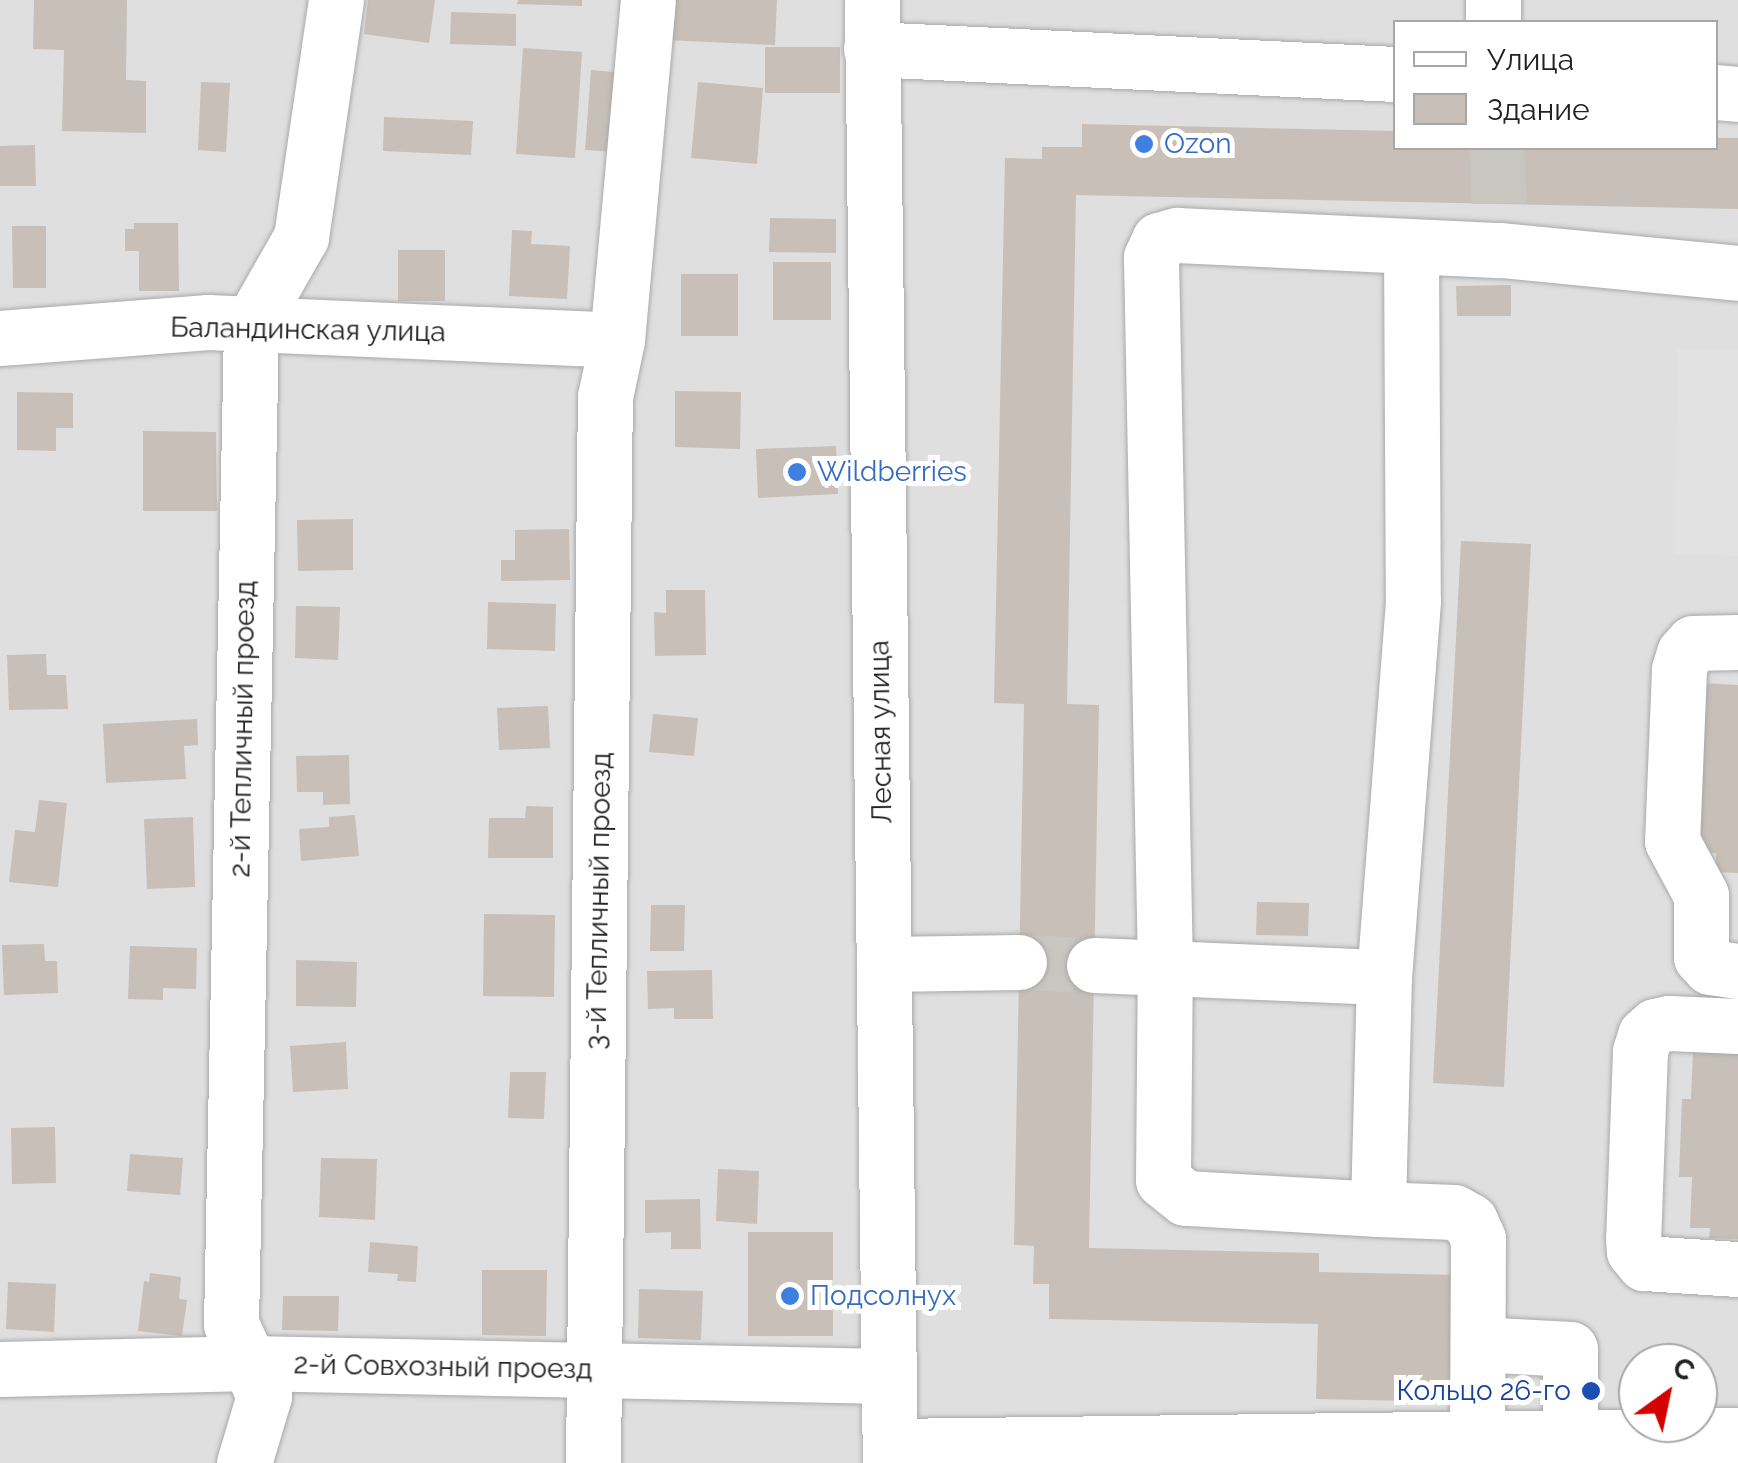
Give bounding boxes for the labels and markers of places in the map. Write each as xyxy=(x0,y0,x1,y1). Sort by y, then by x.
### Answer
place label: Ozon xyxy=(1164,127,1231,161)
marker: Ozon xyxy=(1133,133,1155,155)
place label: Wildberries xyxy=(817,455,967,489)
marker: Wildberries xyxy=(786,461,808,483)
place label: Подсолнух xyxy=(810,1279,956,1313)
marker: Подсолнух xyxy=(779,1285,801,1307)
place label: Кольцо 26-го xyxy=(1397,1374,1571,1408)
marker: Кольцо 26-го xyxy=(1580,1380,1602,1402)

